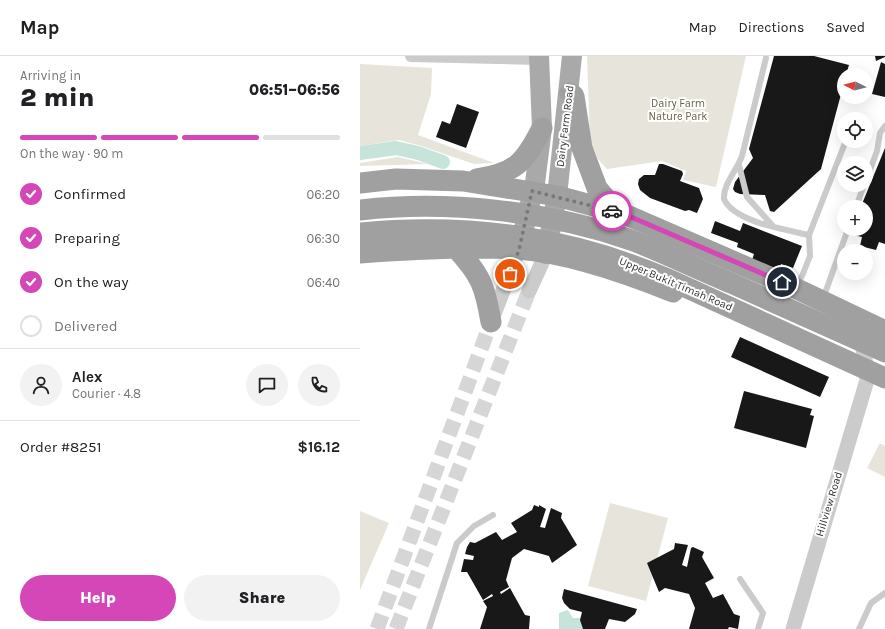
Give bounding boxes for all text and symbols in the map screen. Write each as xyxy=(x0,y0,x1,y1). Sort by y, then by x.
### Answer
text: Map xyxy=(20,17,59,39)
text: Map xyxy=(689,19,717,36)
text: Directions xyxy=(739,19,804,36)
text: Saved xyxy=(826,19,865,36)
text: Arriving in xyxy=(20,68,81,83)
north arrow xyxy=(837,68,873,104)
map controls xyxy=(837,68,873,280)
text: 06:51–06:56 xyxy=(249,81,340,99)
text: 2 min xyxy=(20,82,95,113)
street label: Dairy Farm Road xyxy=(554,84,576,168)
park label: Dairy Farm Nature Park xyxy=(649,97,707,123)
button: locate xyxy=(837,112,873,148)
text: On the way · 90 m xyxy=(20,146,123,161)
button: layers xyxy=(837,156,873,192)
icon: check xyxy=(20,183,42,205)
text: Confirmed xyxy=(54,185,126,203)
text: 06:20 xyxy=(307,187,340,202)
courier xyxy=(592,191,632,231)
icon: car xyxy=(601,200,623,222)
button: + xyxy=(837,200,873,236)
icon: check xyxy=(20,227,42,249)
text: Preparing xyxy=(54,229,120,247)
text: 06:30 xyxy=(306,231,340,246)
button: − xyxy=(837,244,873,280)
street label: Upper Bukit Timah Road xyxy=(617,254,735,314)
pin xyxy=(493,257,527,291)
icon: bag xyxy=(499,263,521,285)
pin xyxy=(765,265,799,299)
icon: check xyxy=(20,271,42,293)
icon: home xyxy=(771,271,793,293)
text: On the way xyxy=(54,273,128,291)
text: 06:40 xyxy=(307,275,340,290)
text: Delivered xyxy=(54,317,118,335)
button: person xyxy=(20,364,62,406)
button: chat xyxy=(246,364,288,406)
button: phone xyxy=(298,364,340,406)
text: Alex xyxy=(72,368,102,386)
text: Courier · 4.8 xyxy=(72,386,141,401)
text: Order #8251 xyxy=(20,438,101,456)
text: $16.12 xyxy=(298,438,340,456)
street label: Hillview Road xyxy=(813,470,845,538)
button: Help xyxy=(20,575,176,621)
button: Share xyxy=(184,575,340,621)

